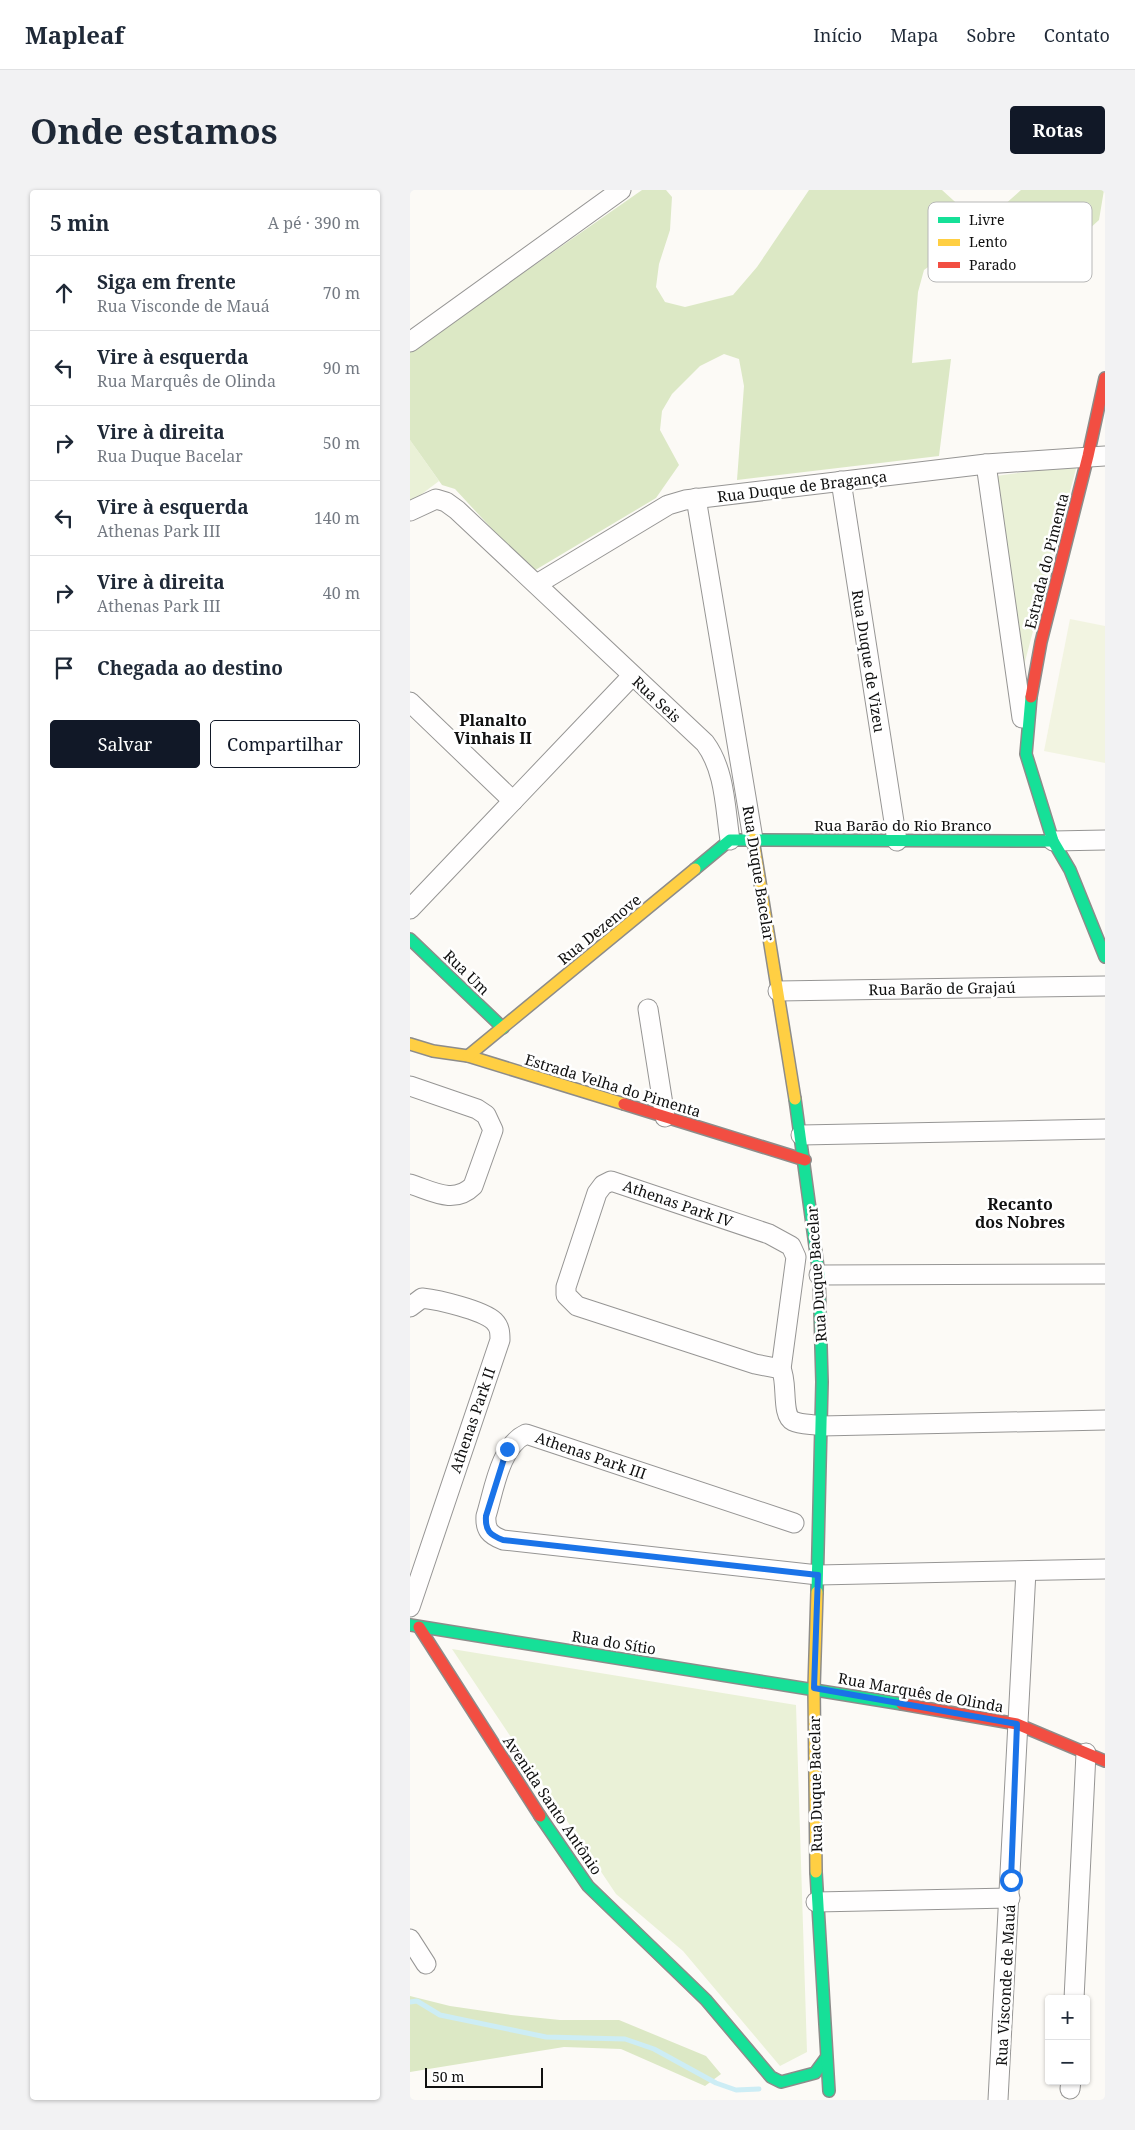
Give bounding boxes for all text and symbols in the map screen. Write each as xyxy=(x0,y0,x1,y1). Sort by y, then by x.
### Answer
text: Mapleaf xyxy=(25,18,124,51)
text: Início xyxy=(813,23,862,47)
text: Mapa xyxy=(890,23,938,47)
text: Sobre xyxy=(966,23,1016,47)
text: Contato xyxy=(1044,23,1110,47)
button: Rotas xyxy=(1010,106,1105,154)
text: Onde estamos xyxy=(30,107,278,154)
legend xyxy=(928,202,1092,282)
text: 5 min xyxy=(50,209,109,237)
text: Livre xyxy=(969,210,1004,229)
text: A pé · 390 m xyxy=(268,212,360,234)
text: Lento xyxy=(969,232,1007,251)
text: Parado xyxy=(969,255,1016,274)
text: Siga em frente xyxy=(97,269,236,295)
icon: ahead xyxy=(50,279,78,307)
text: 70 m xyxy=(323,282,360,304)
text: Rua Visconde de Mauá xyxy=(97,295,270,317)
text: Vire à esquerda xyxy=(97,344,249,370)
icon: left xyxy=(50,354,78,382)
text: 90 m xyxy=(323,357,360,379)
text: Rua Marquês de Olinda xyxy=(97,370,276,392)
text: Vire à direita xyxy=(97,419,225,445)
icon: right xyxy=(50,429,78,457)
text: 50 m xyxy=(323,432,360,454)
text: Rua Duque Bacelar xyxy=(97,445,243,467)
street label: Rua Duque de Bragança xyxy=(716,466,888,506)
street label: Estrada do Pimenta xyxy=(1019,491,1073,631)
text: Vire à esquerda xyxy=(97,494,249,520)
icon: left xyxy=(50,504,78,532)
text: 140 m xyxy=(314,507,360,529)
text: Athenas Park III xyxy=(97,520,221,542)
text: Vire à direita xyxy=(97,569,225,595)
icon: right xyxy=(50,579,78,607)
text: 40 m xyxy=(323,582,360,604)
street label: Rua Duque de Vizeu xyxy=(848,588,890,734)
text: Athenas Park III xyxy=(97,595,221,617)
icon: arrive xyxy=(50,654,78,682)
text: Chegada ao destino xyxy=(97,655,283,681)
street label: Rua Seis xyxy=(628,671,686,727)
district label: Planalto Vinhais II xyxy=(454,709,532,749)
button: Salvar xyxy=(50,720,200,768)
button: Compartilhar xyxy=(210,720,360,768)
street label: Rua Duque Bacelar xyxy=(738,804,780,942)
street label: Rua Barão do Rio Branco xyxy=(814,815,992,835)
street label: Rua Dezenove xyxy=(553,889,645,969)
street label: Rua Um xyxy=(440,945,494,999)
street label: Rua Barão de Grajaú xyxy=(868,977,1016,999)
street label: Estrada Velha do Pimenta xyxy=(522,1049,704,1121)
street label: Athenas Park IV xyxy=(620,1175,736,1231)
district label: Recanto dos Nobres xyxy=(975,1193,1065,1233)
street label: Rua Duque Bacelar xyxy=(801,1205,831,1343)
street label: Athenas Park II xyxy=(445,1365,499,1475)
street label: Athenas Park III xyxy=(533,1427,649,1483)
route end xyxy=(496,1438,519,1461)
street label: Rua do Sítio xyxy=(570,1625,658,1659)
street label: Rua Marquês de Olinda xyxy=(837,1668,1005,1716)
street label: Rua Duque Bacelar xyxy=(804,1716,826,1852)
street label: Avenida Santo Antônio xyxy=(499,1731,607,1879)
route start xyxy=(1000,1869,1023,1892)
street label: Rua Visconde de Mauá xyxy=(991,1904,1019,2066)
map controls xyxy=(1045,1995,1090,2085)
button: + xyxy=(1045,1995,1090,2040)
button: − xyxy=(1045,2040,1090,2085)
scale bar xyxy=(425,2065,542,2088)
text: 50 m xyxy=(432,2067,465,2086)

